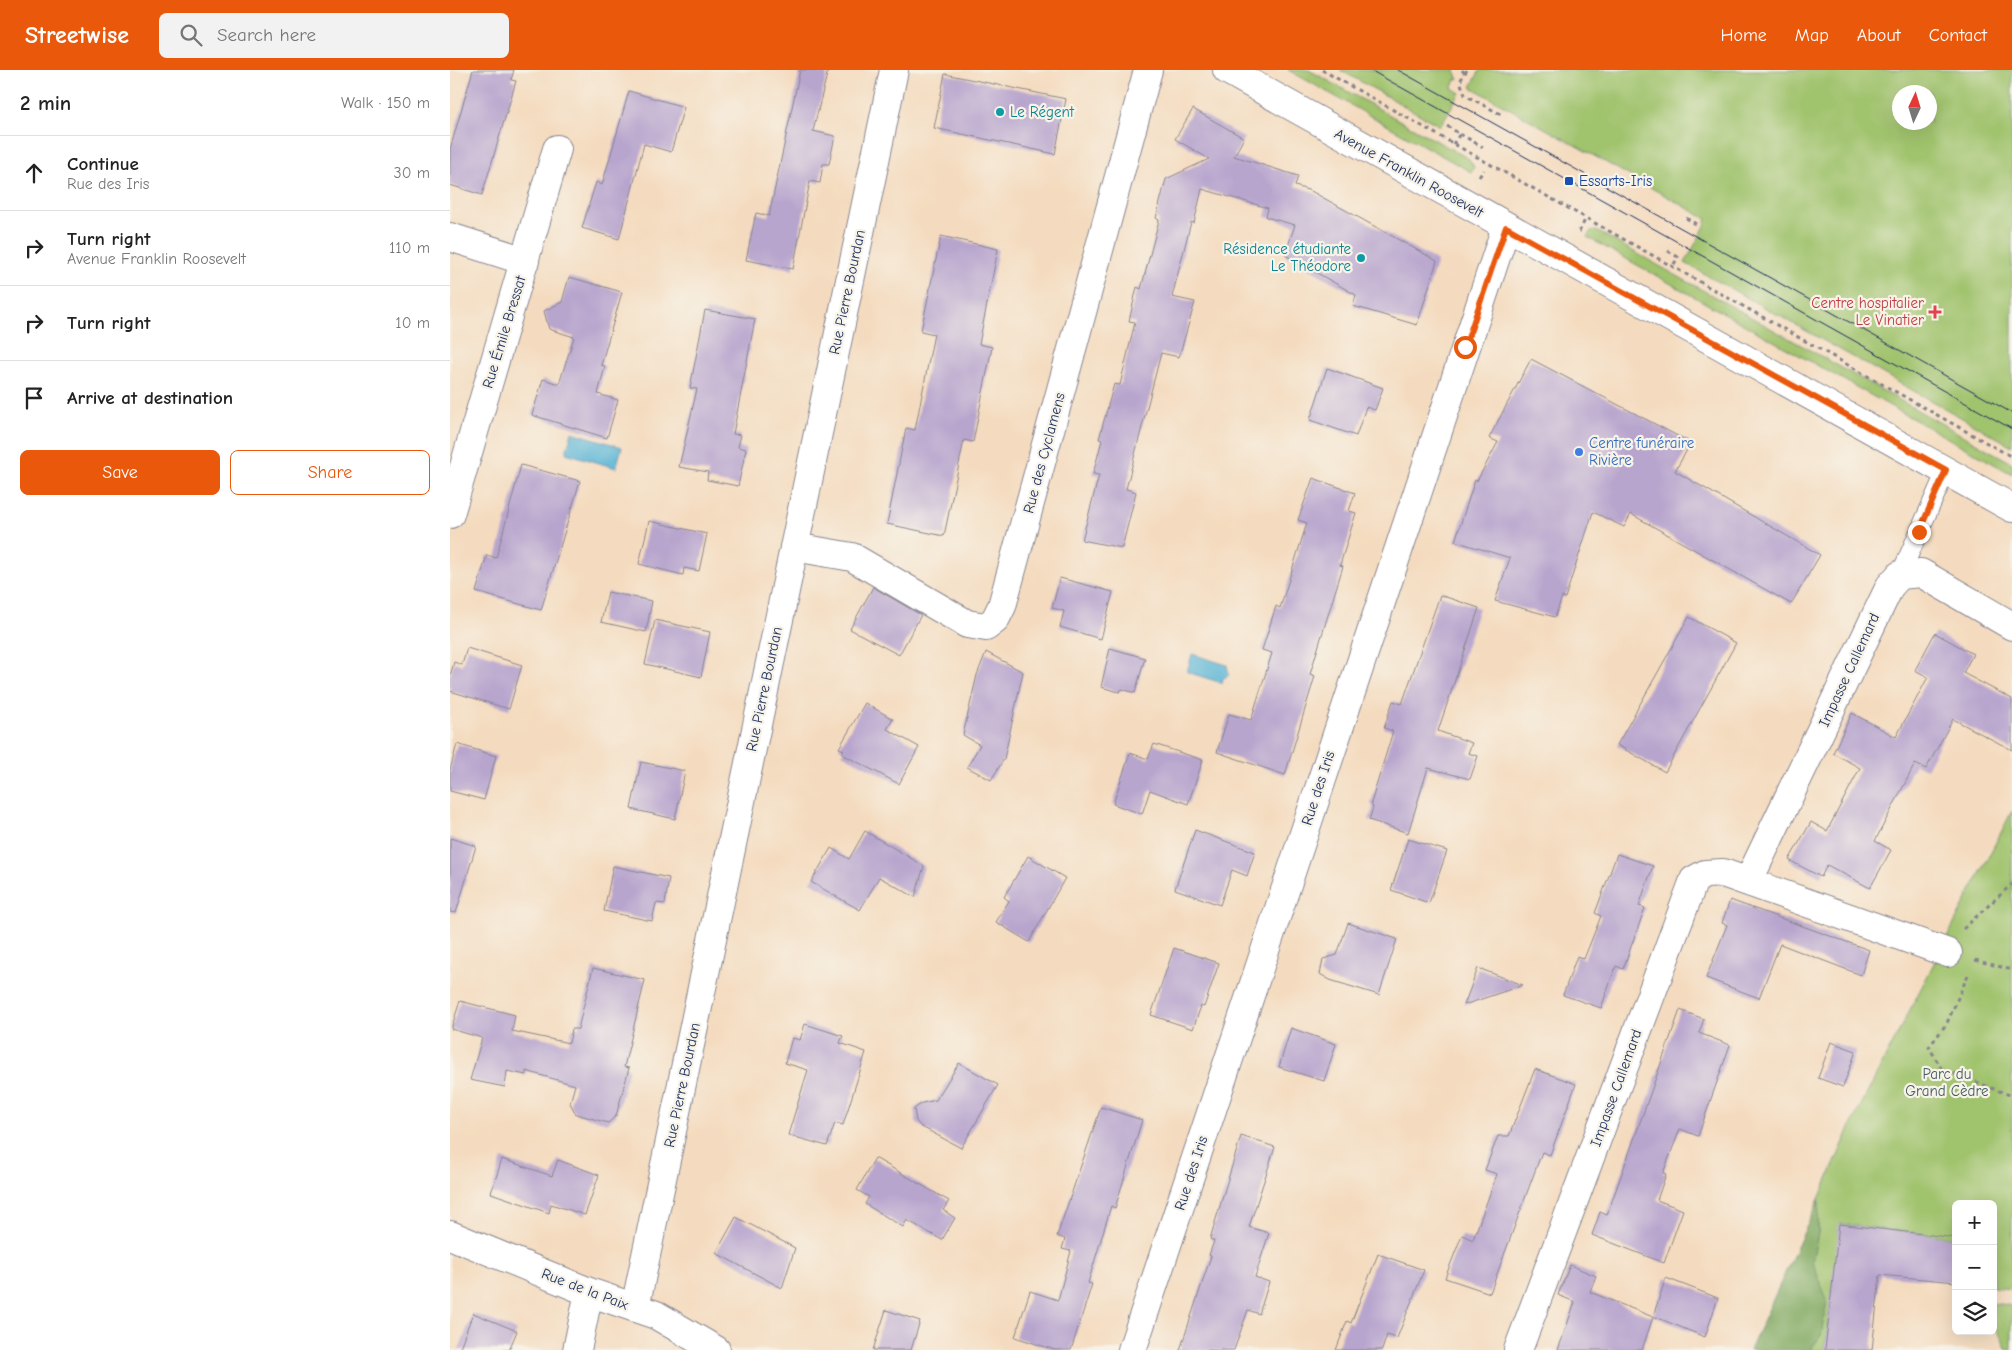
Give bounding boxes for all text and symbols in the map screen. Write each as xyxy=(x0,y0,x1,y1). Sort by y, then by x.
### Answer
search box xyxy=(159,13,509,58)
text: Streetwise xyxy=(25,21,129,49)
icon: search xyxy=(177,21,205,49)
text: Search here xyxy=(217,24,316,46)
text: Home xyxy=(1720,25,1767,46)
text: Map xyxy=(1795,25,1829,46)
text: About xyxy=(1857,25,1901,46)
text: Contact xyxy=(1929,25,1987,46)
north arrow xyxy=(1892,85,1937,130)
text: 2 min xyxy=(20,91,71,115)
text: Walk · 150 m xyxy=(341,94,430,112)
place label: Le Régent xyxy=(1010,103,1075,121)
marker: Le Régent xyxy=(994,106,1006,118)
street label: Avenue Franklin Roosevelt xyxy=(1331,124,1487,222)
text: Continue xyxy=(67,153,139,175)
icon: ahead xyxy=(20,159,48,187)
text: 30 m xyxy=(394,164,430,182)
place label: Essarts-Iris xyxy=(1579,172,1652,190)
text: Rue des Iris xyxy=(67,175,149,193)
marker: Essarts-Iris xyxy=(1563,175,1575,187)
text: Turn right xyxy=(67,228,151,250)
street label: Rue Pierre Bourdan xyxy=(825,228,869,356)
icon: right xyxy=(20,234,48,262)
text: 110 m xyxy=(389,239,430,257)
place label: Résidence étudiante Le Théodore xyxy=(1223,240,1351,275)
text: Avenue Franklin Roosevelt xyxy=(67,250,246,268)
marker: Résidence étudiante Le Théodore xyxy=(1355,252,1367,264)
street label: Rue Émile Bressat xyxy=(477,273,530,390)
place label: Centre hospitalier Le Vinatier xyxy=(1811,294,1924,329)
marker: Centre hospitalier Le Vinatier xyxy=(1928,305,1942,319)
icon: right xyxy=(20,309,48,337)
text: Turn right xyxy=(67,312,151,334)
text: 10 m xyxy=(395,314,430,332)
route start xyxy=(1454,336,1477,359)
icon: arrive xyxy=(20,384,48,412)
text: Arrive at destination xyxy=(67,387,233,409)
street label: Rue des Cyclamens xyxy=(1019,391,1069,515)
place label: Centre funéraire Rivière xyxy=(1589,434,1695,469)
marker: Centre funéraire Rivière xyxy=(1573,446,1585,458)
button: Save xyxy=(20,450,220,495)
button: Share xyxy=(230,450,430,495)
route end xyxy=(1908,521,1931,544)
street label: Impasse Callemard xyxy=(1815,610,1883,730)
street label: Rue Pierre Bourdan xyxy=(742,625,786,753)
street label: Rue des Iris xyxy=(1297,748,1339,828)
street label: Rue Pierre Bourdan xyxy=(660,1021,704,1149)
street label: Impasse Callemard xyxy=(1586,1027,1646,1149)
park label: Parc du Grand Cèdre xyxy=(1905,1065,1989,1100)
street label: Rue des Iris xyxy=(1170,1133,1212,1213)
map controls xyxy=(1952,1200,1997,1335)
button: + xyxy=(1952,1200,1997,1245)
button: − xyxy=(1952,1245,1997,1290)
street label: Rue de la Paix xyxy=(539,1264,632,1314)
button: layers xyxy=(1952,1290,1997,1335)

